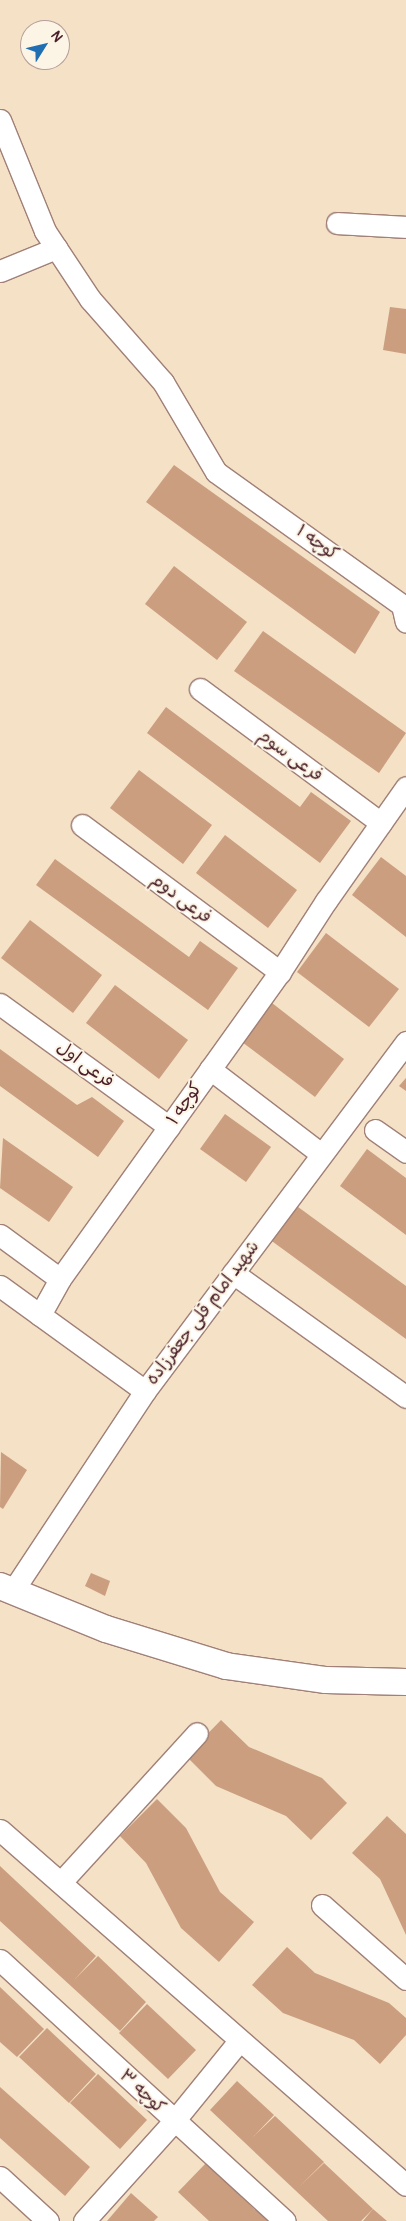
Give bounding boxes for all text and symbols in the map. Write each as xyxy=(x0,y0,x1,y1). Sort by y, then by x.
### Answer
north arrow xyxy=(20,20,70,70)
text: N xyxy=(47,28,66,45)
street label: کوچه ۱ xyxy=(292,521,342,565)
street label: فرعی سوم xyxy=(253,725,327,787)
street label: فرعی دوم xyxy=(146,869,216,929)
street label: فرعی اول xyxy=(52,1037,118,1093)
street label: کوچه ۱ xyxy=(163,1079,207,1129)
street label: شهید امام قلی جعفرزاده xyxy=(142,1237,264,1389)
street label: کوچه ۳ xyxy=(114,2065,170,2119)

